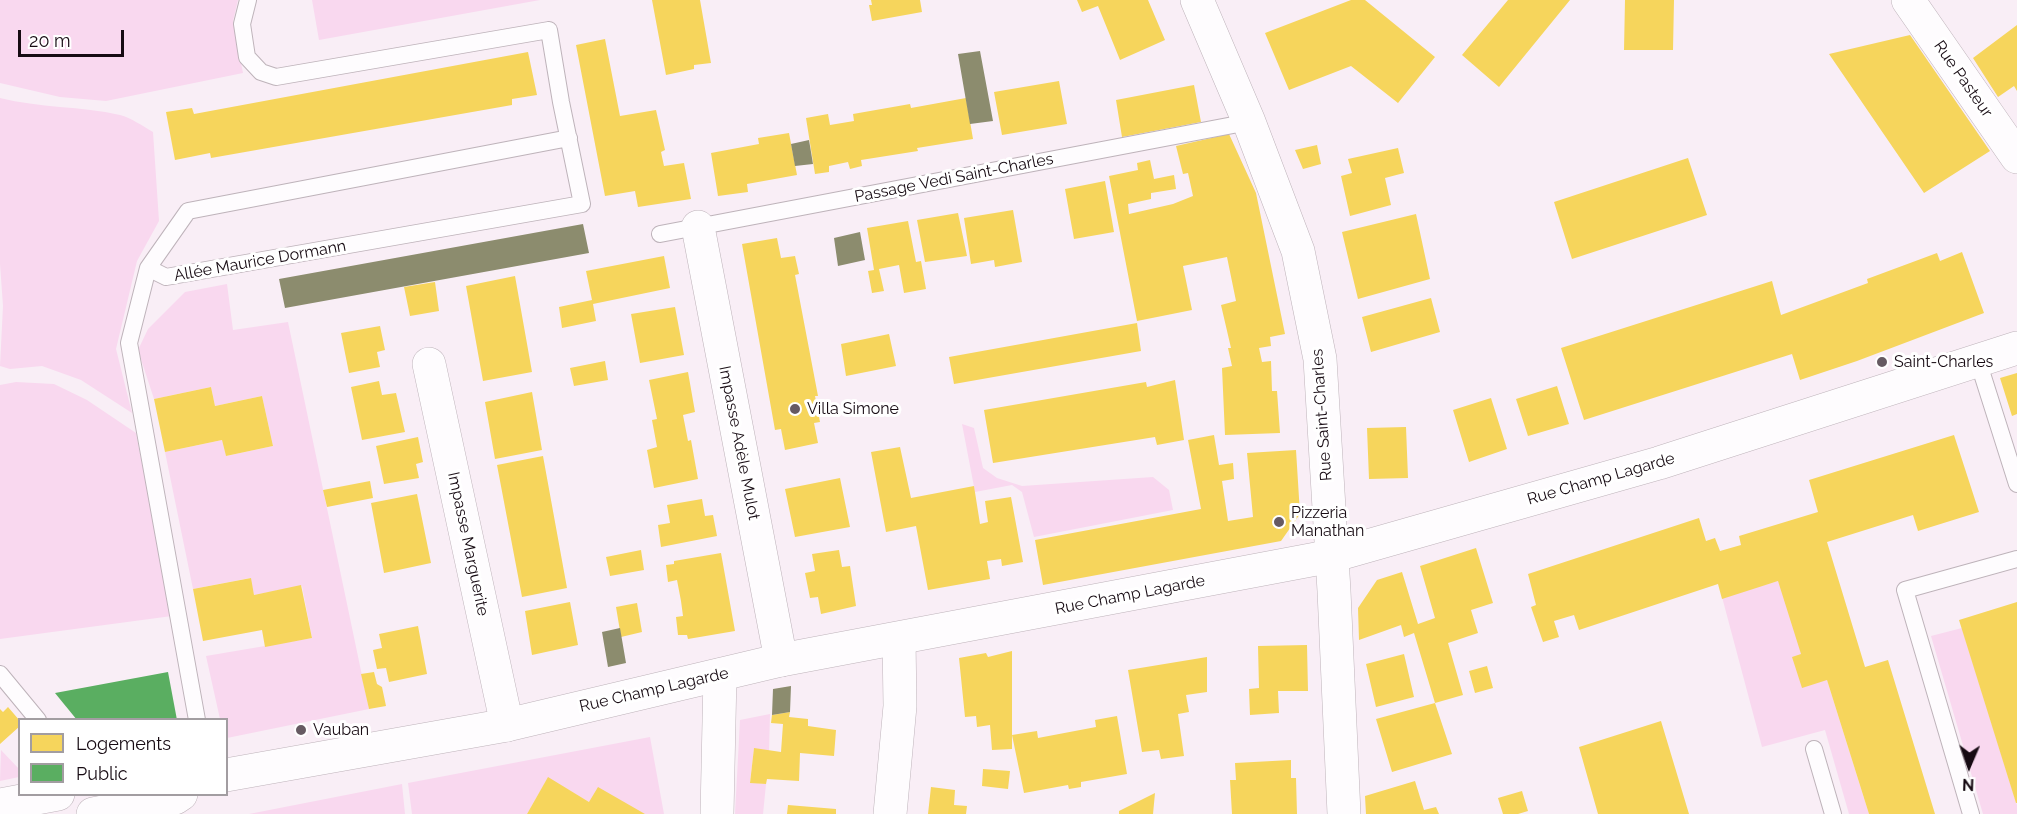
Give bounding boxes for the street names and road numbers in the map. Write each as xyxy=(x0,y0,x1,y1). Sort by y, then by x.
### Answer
street label: Rue Pasteur xyxy=(1930,37,1996,121)
street label: Passage Vedi Saint-Charles xyxy=(853,149,1055,207)
street label: Allée Maurice Dormann xyxy=(172,236,348,286)
street label: Rue Saint-Charles xyxy=(1308,348,1336,482)
street label: Impasse Adèle Mulot xyxy=(715,364,763,522)
street label: Rue Champ Lagarde xyxy=(1525,449,1677,509)
street label: Impasse Marguerite xyxy=(443,470,493,618)
street label: Rue Champ Lagarde xyxy=(1053,571,1207,619)
street label: Rue Champ Lagarde xyxy=(578,664,730,716)

